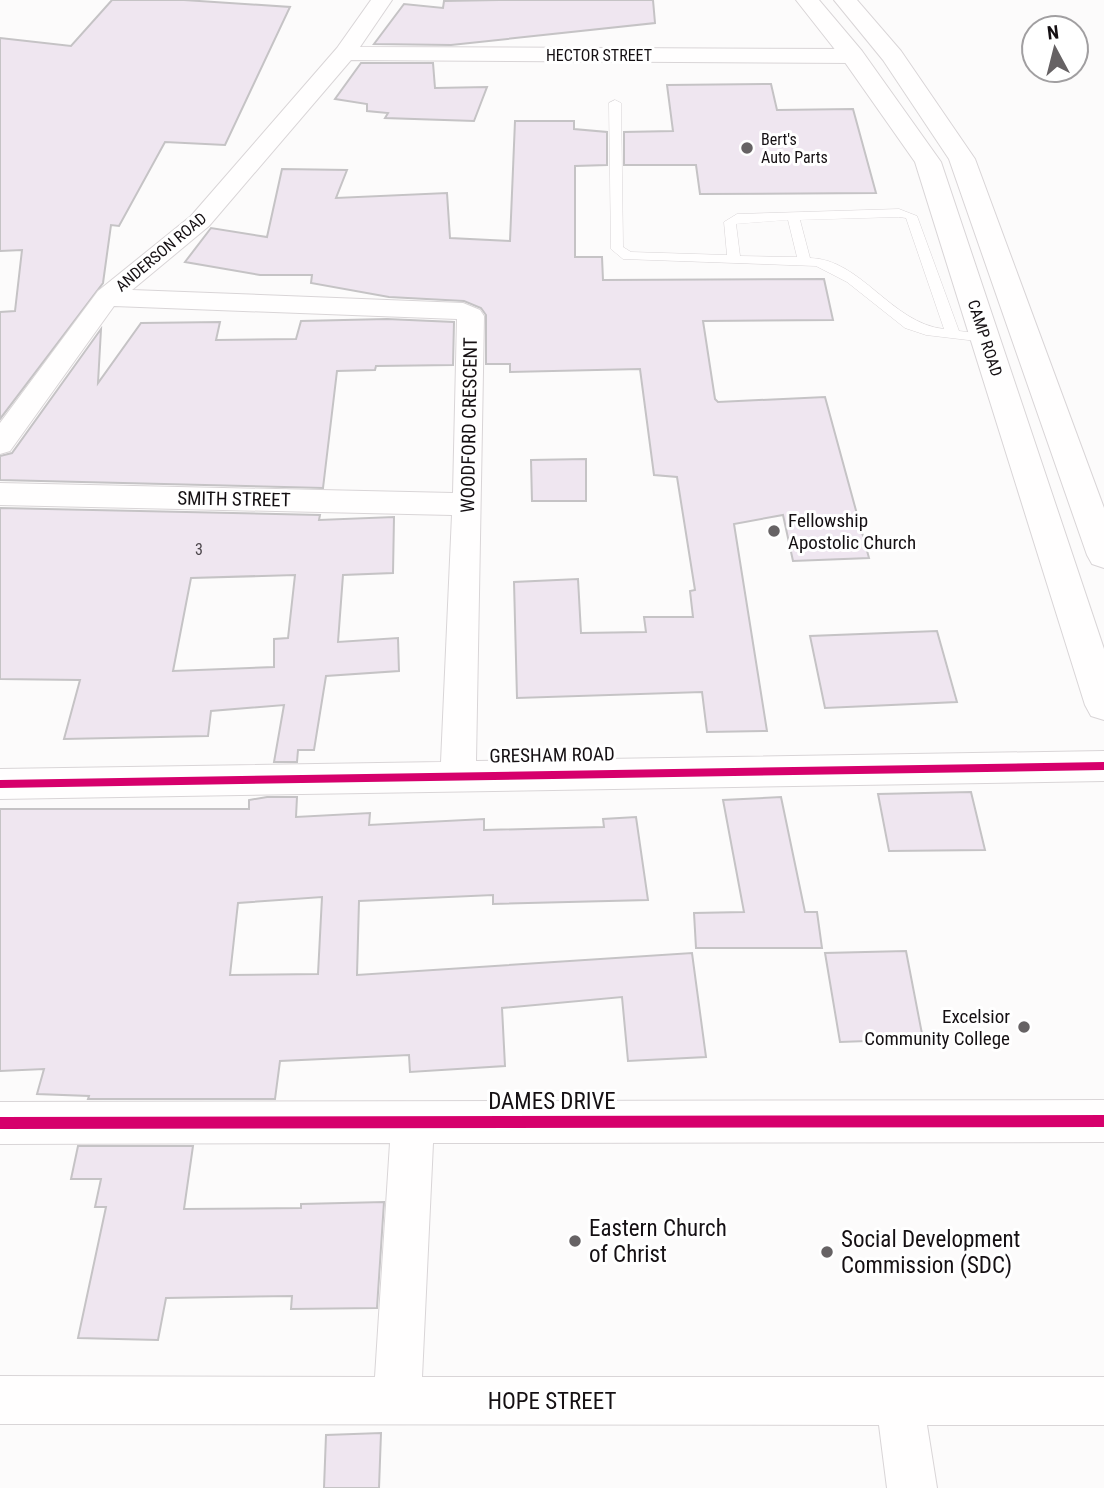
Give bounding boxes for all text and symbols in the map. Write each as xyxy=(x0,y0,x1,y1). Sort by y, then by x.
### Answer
north arrow xyxy=(1020,14,1090,84)
text: N xyxy=(1046,20,1060,45)
street label: HECTOR STREET xyxy=(546,46,652,65)
place label: Bert's Auto Parts xyxy=(761,130,828,167)
marker: Bert's Auto Parts xyxy=(739,140,755,156)
street label: ANDERSON ROAD xyxy=(112,209,210,295)
street label: CAMP ROAD xyxy=(964,297,1006,379)
street label: WOODFORD CRESCENT xyxy=(456,337,482,513)
street label: SMITH STREET xyxy=(177,487,291,511)
place label: Fellowship Apostolic Church xyxy=(788,509,916,554)
marker: Fellowship Apostolic Church xyxy=(766,523,782,539)
house number: 3 xyxy=(195,540,203,559)
street label: GRESHAM ROAD xyxy=(489,742,615,768)
place label: Excelsior Community College xyxy=(864,1005,1010,1050)
marker: Excelsior Community College xyxy=(1016,1019,1032,1035)
street label: DAMES DRIVE xyxy=(488,1088,616,1115)
place label: Eastern Church of Christ xyxy=(589,1215,727,1268)
place label: Social Development Commission (SDC) xyxy=(841,1226,1020,1279)
marker: Eastern Church of Christ xyxy=(567,1233,583,1249)
marker: Social Development Commission (SDC) xyxy=(819,1244,835,1260)
street label: HOPE STREET xyxy=(488,1388,616,1415)

